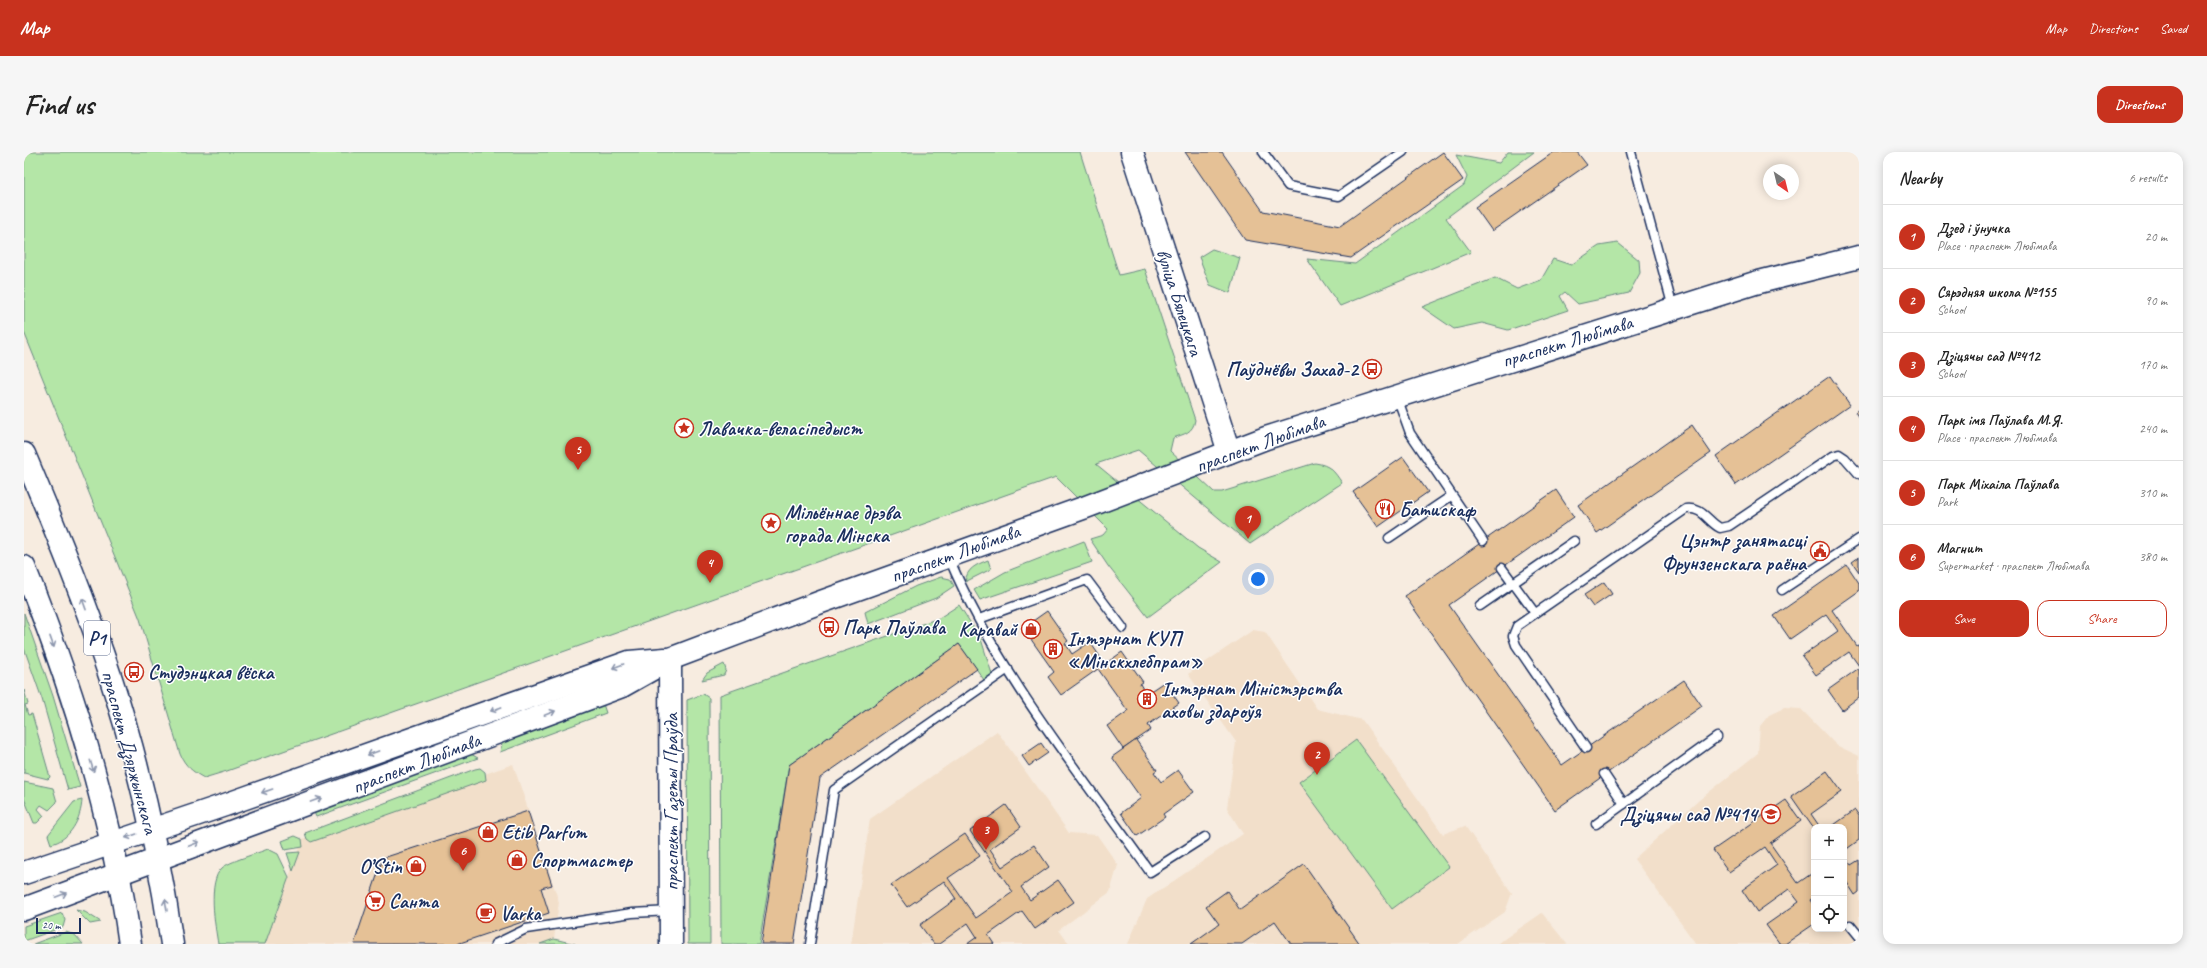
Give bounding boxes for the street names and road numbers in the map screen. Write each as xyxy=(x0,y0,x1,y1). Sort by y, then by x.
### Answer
street label: вуліца Бялецкага xyxy=(1151,246,1209,361)
street label: праспект Любімава xyxy=(1499,309,1637,373)
street label: праспект Любімава xyxy=(1192,408,1330,478)
street label: праспект Любімава xyxy=(887,518,1025,588)
road number: Р1 xyxy=(84,621,110,655)
street label: праспект Дзяржынскага xyxy=(95,668,164,839)
street label: праспект Газеты Праўда xyxy=(659,712,685,891)
street label: праспект Любімава xyxy=(349,727,486,799)

